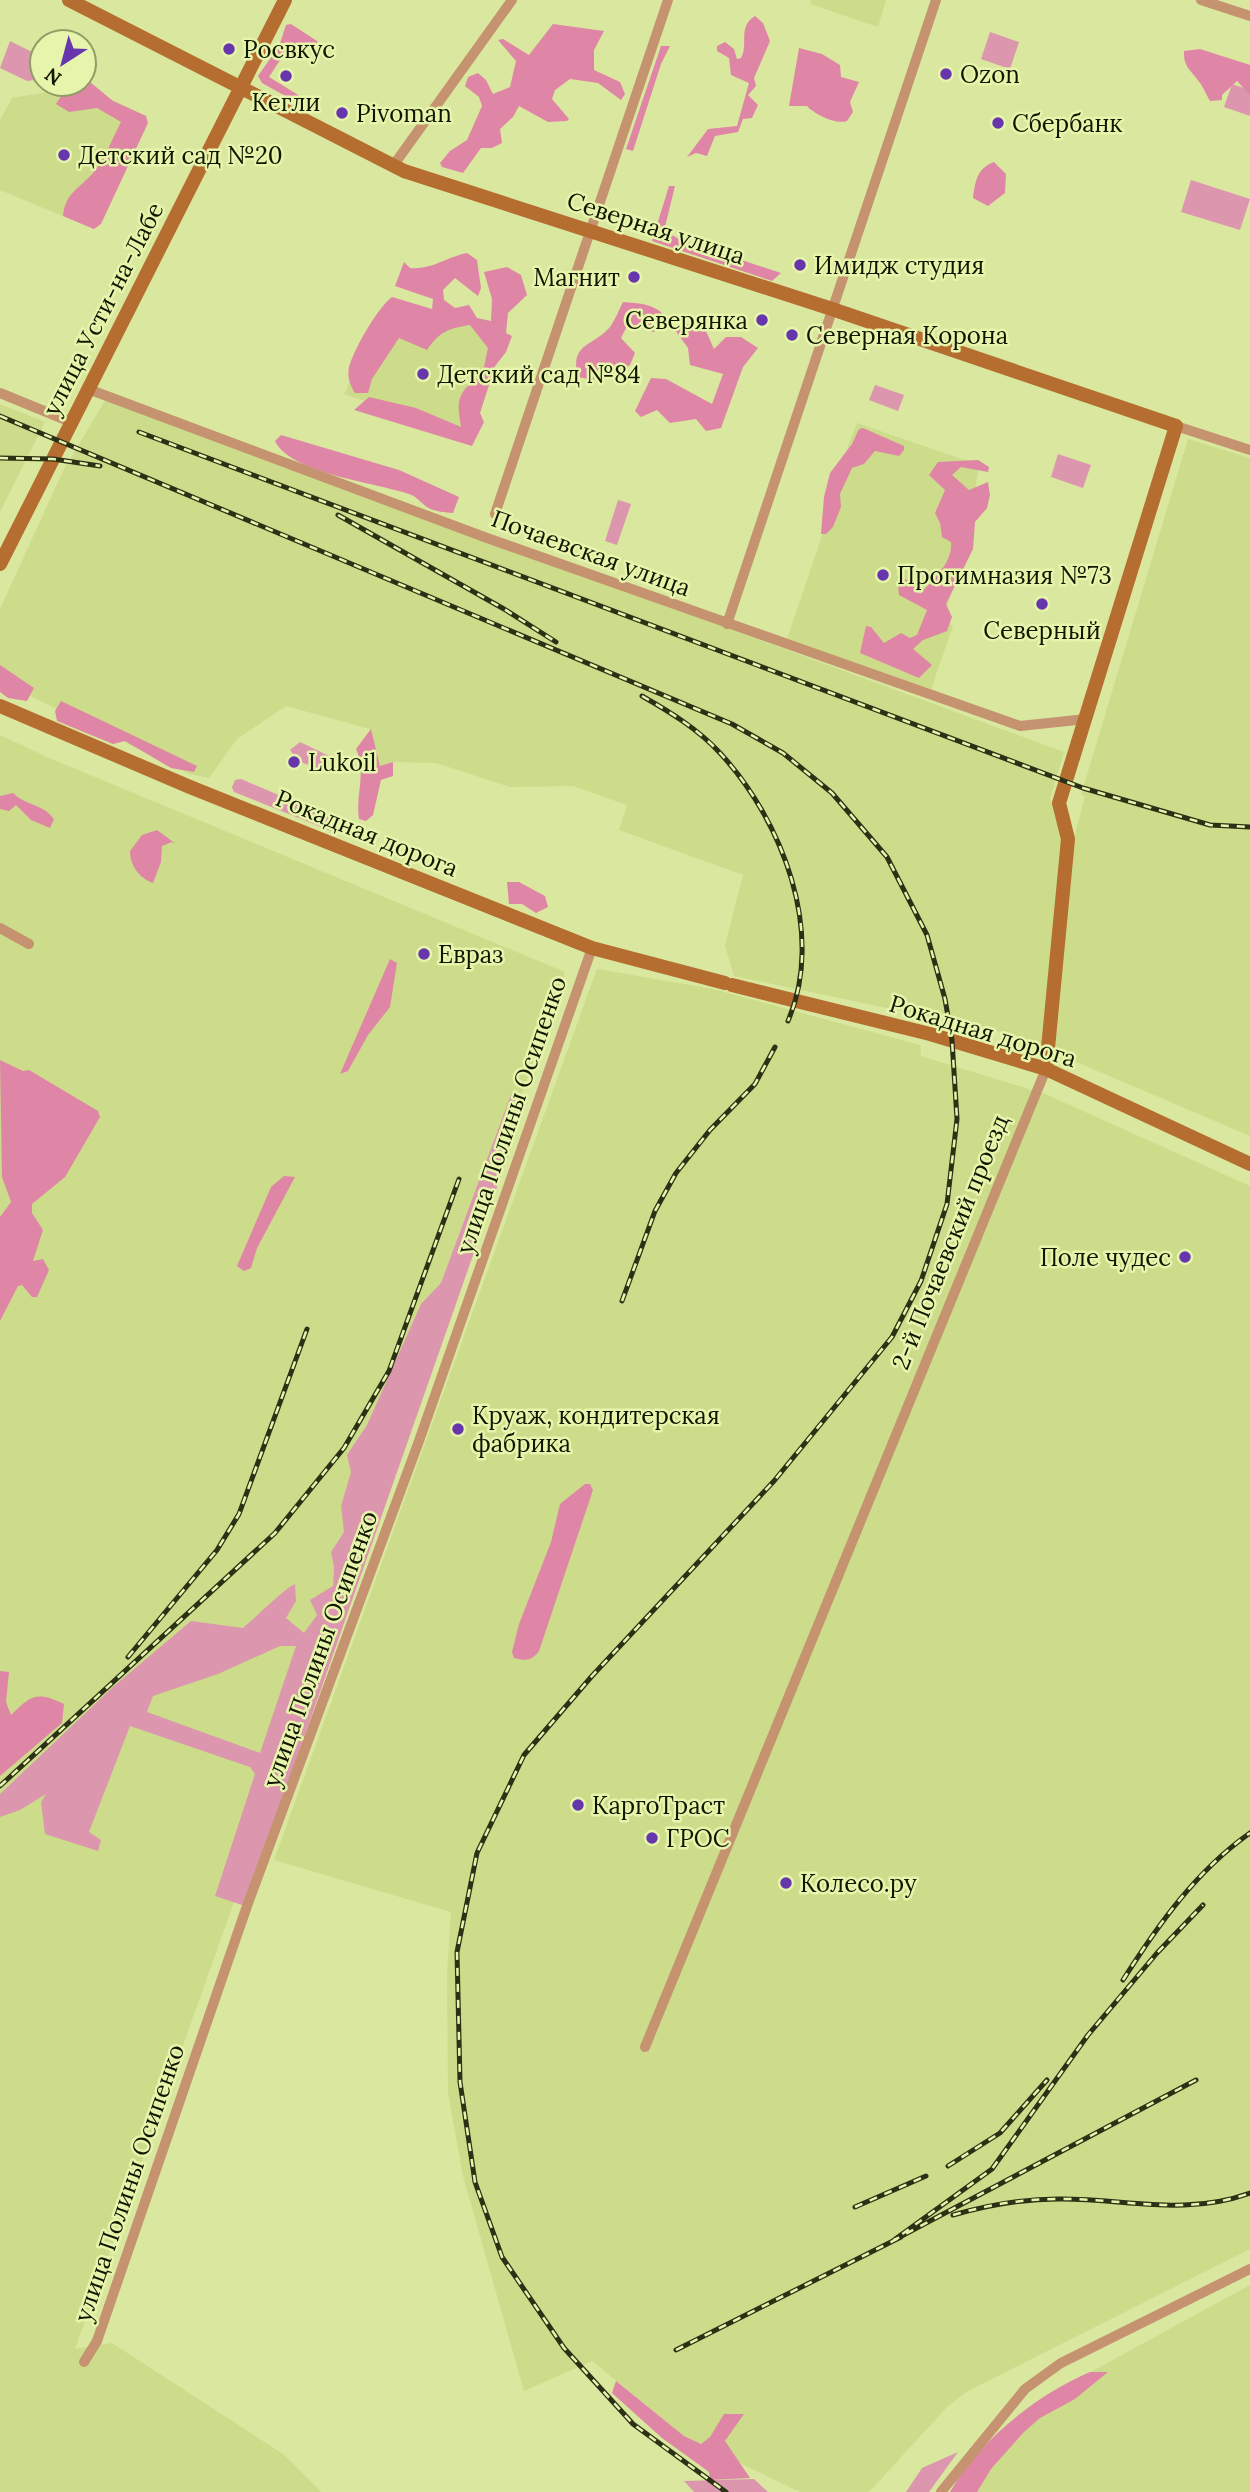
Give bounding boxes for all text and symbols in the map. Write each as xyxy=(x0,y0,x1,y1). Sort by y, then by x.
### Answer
north arrow xyxy=(28,28,98,98)
place label: Росвкус xyxy=(243,34,335,65)
marker: Росвкус xyxy=(221,41,237,57)
place label: Ozon xyxy=(960,59,1020,90)
text: N xyxy=(40,63,66,91)
marker: Ozon xyxy=(938,66,954,82)
marker: Кегли xyxy=(278,68,294,84)
place label: Кегли xyxy=(252,87,320,118)
place label: Pivoman xyxy=(356,98,452,129)
marker: Pivoman xyxy=(334,105,350,121)
place label: Сбербанк xyxy=(1012,108,1123,139)
marker: Сбербанк xyxy=(990,115,1006,131)
place label: Детский сад №20 xyxy=(78,140,283,171)
marker: Детский сад №20 xyxy=(56,147,72,163)
street label: Северная улица xyxy=(563,185,749,271)
street label: улица Усти-на-Лабе xyxy=(36,197,170,421)
place label: Имидж студия xyxy=(814,250,984,281)
marker: Имидж студия xyxy=(792,257,808,273)
place label: Магнит xyxy=(533,262,620,293)
marker: Магнит xyxy=(626,269,642,285)
place label: Северянка xyxy=(625,305,748,336)
marker: Северянка xyxy=(754,312,770,328)
place label: Северная Корона xyxy=(806,320,1008,351)
marker: Северная Корона xyxy=(784,327,800,343)
place label: Детский сад №84 xyxy=(437,359,640,390)
marker: Детский сад №84 xyxy=(415,366,431,382)
street label: Почаевская улица xyxy=(487,503,695,603)
place label: Прогимназия №73 xyxy=(897,560,1112,591)
marker: Прогимназия №73 xyxy=(875,567,891,583)
marker: Северный xyxy=(1034,596,1050,612)
place label: Северный xyxy=(983,615,1101,646)
place label: Lukoil xyxy=(308,747,376,778)
marker: Lukoil xyxy=(286,754,302,770)
street label: Рокадная дорога xyxy=(271,782,463,884)
place label: Евраз xyxy=(438,939,503,970)
marker: Евраз xyxy=(416,946,432,962)
street label: улица Полины Осипенко xyxy=(449,972,573,1258)
street label: Рокадная дорога xyxy=(886,988,1080,1074)
street label: 2-й Почаевский проезд xyxy=(885,1110,1015,1374)
place label: Поле чудес xyxy=(1040,1242,1171,1273)
marker: Поле чудес xyxy=(1177,1249,1193,1265)
place label: Круаж, кондитерская фабрика xyxy=(472,1400,720,1459)
marker: Круаж, кондитерская фабрика xyxy=(450,1421,466,1437)
street label: улица Полины Осипенко xyxy=(256,1507,384,1791)
place label: КаргоТраст xyxy=(592,1790,725,1821)
marker: КаргоТраст xyxy=(570,1797,586,1813)
place label: ГРОС xyxy=(666,1823,730,1854)
marker: ГРОС xyxy=(644,1830,660,1846)
place label: Колесо.ру xyxy=(800,1868,917,1899)
marker: Колесо.ру xyxy=(778,1875,794,1891)
street label: улица Полины Осипенко xyxy=(67,2040,191,2326)

